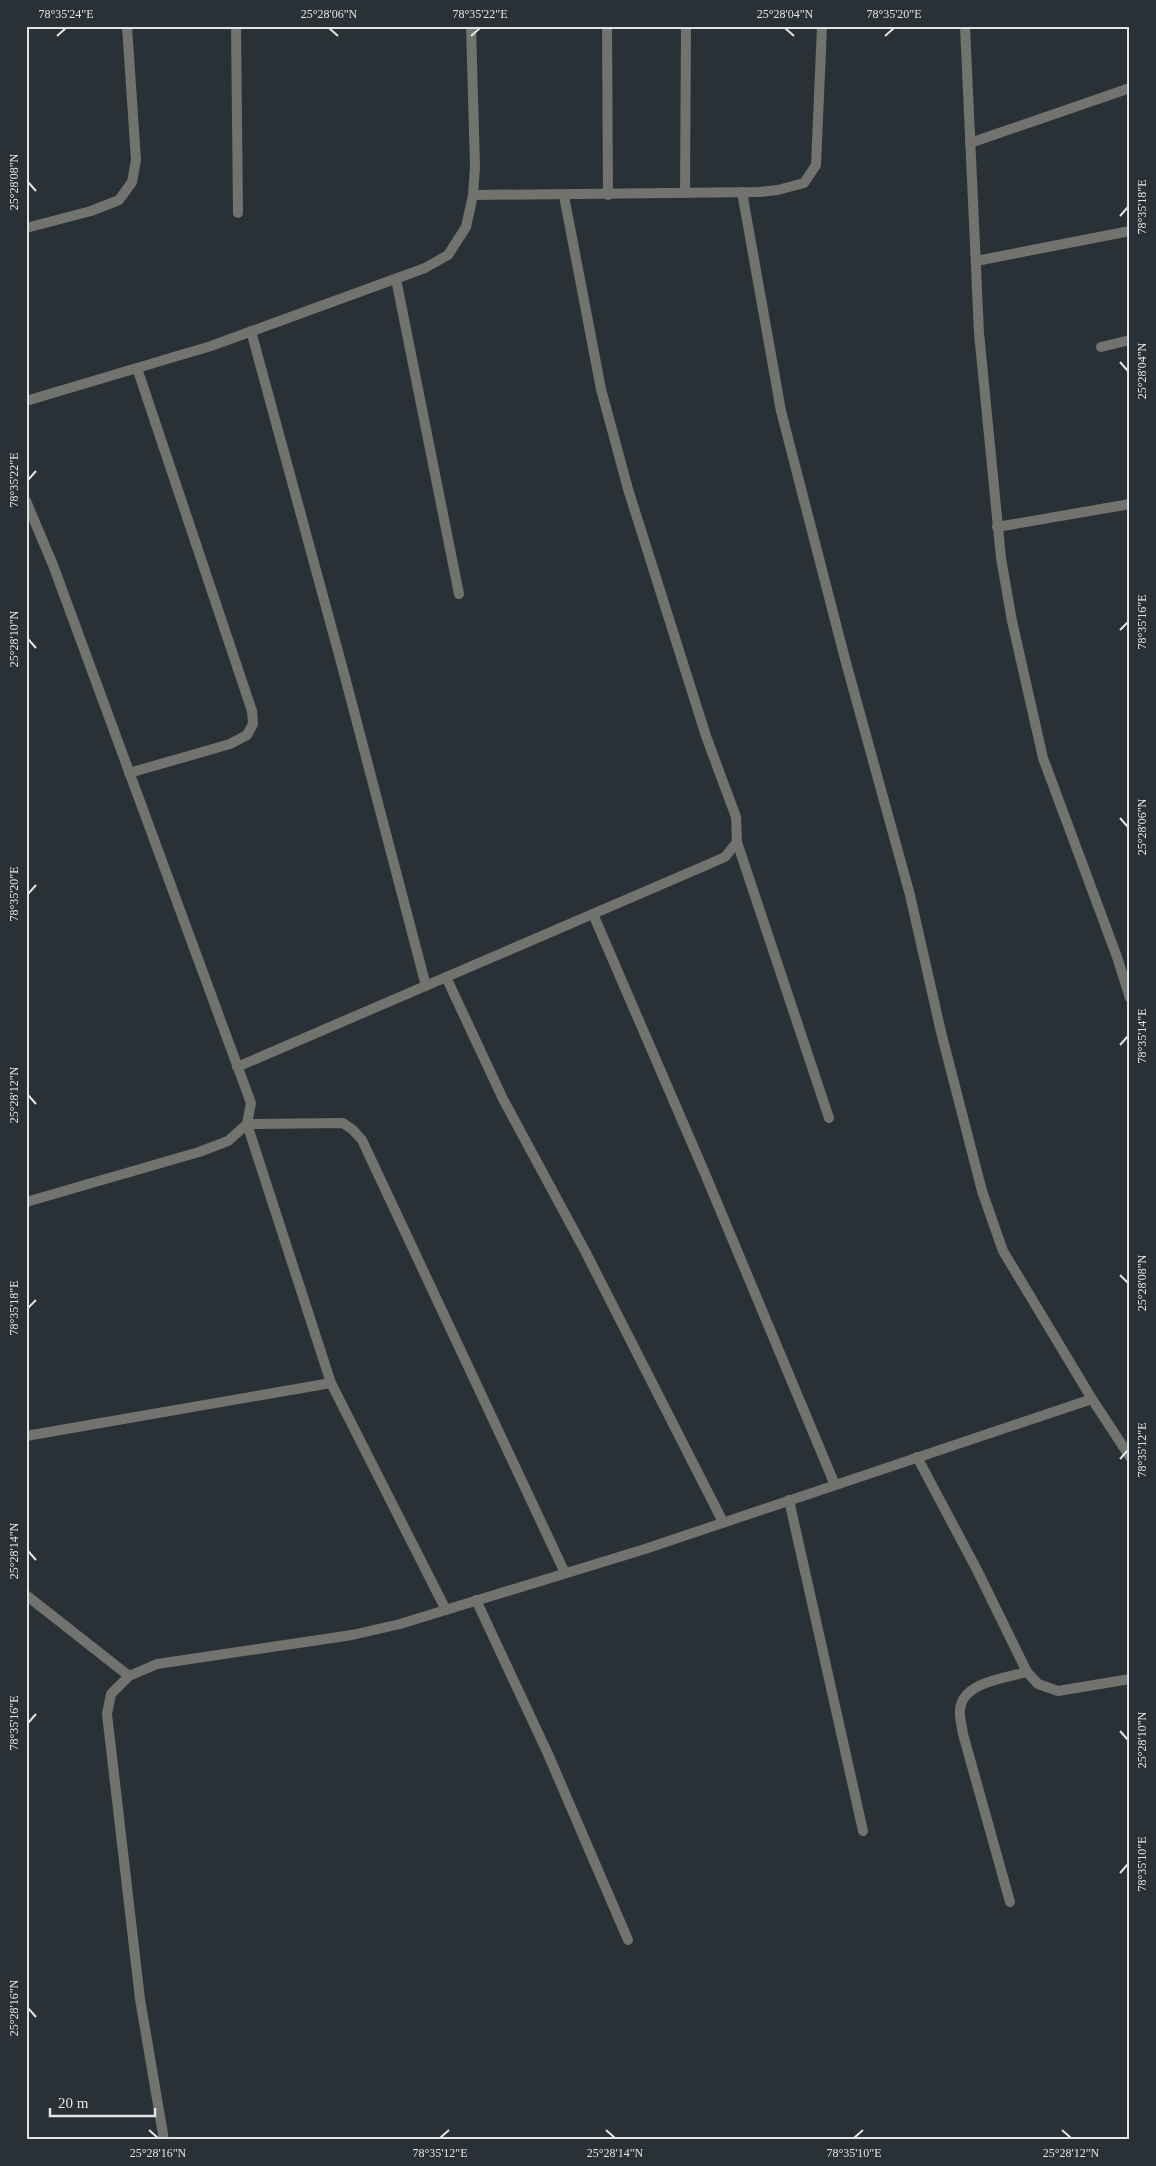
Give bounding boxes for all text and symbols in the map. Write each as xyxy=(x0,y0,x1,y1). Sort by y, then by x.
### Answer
text: 78°35'24"E xyxy=(38,7,94,21)
text: 25°28'06"N xyxy=(301,7,358,21)
text: 78°35'22"E xyxy=(452,7,508,21)
text: 25°28'04"N xyxy=(757,7,814,21)
text: 78°35'20"E xyxy=(866,7,922,21)
text: 25°28'08"N xyxy=(7,153,21,210)
text: 78°35'18"E xyxy=(1135,179,1149,235)
text: 25°28'04"N xyxy=(1135,342,1149,399)
text: 78°35'22"E xyxy=(7,452,21,508)
text: 78°35'16"E xyxy=(1135,594,1149,650)
text: 25°28'10"N xyxy=(7,610,21,667)
text: 25°28'06"N xyxy=(1135,798,1149,855)
text: 78°35'20"E xyxy=(7,866,21,922)
text: 78°35'14"E xyxy=(1135,1008,1149,1064)
text: 25°28'12"N xyxy=(7,1066,21,1123)
text: 25°28'08"N xyxy=(1135,1254,1149,1311)
text: 78°35'18"E xyxy=(7,1280,21,1336)
text: 78°35'12"E xyxy=(1135,1422,1149,1478)
text: 25°28'14"N xyxy=(7,1522,21,1579)
text: 78°35'16"E xyxy=(7,1695,21,1751)
text: 25°28'10"N xyxy=(1135,1711,1149,1768)
text: 78°35'10"E xyxy=(1135,1836,1149,1892)
text: 25°28'16"N xyxy=(7,1979,21,2036)
scale bar xyxy=(50,2086,155,2118)
text: 20 m xyxy=(58,2095,89,2111)
text: 25°28'16"N xyxy=(130,2146,187,2160)
text: 78°35'12"E xyxy=(412,2146,468,2160)
text: 25°28'14"N xyxy=(587,2146,644,2160)
text: 78°35'10"E xyxy=(826,2146,882,2160)
text: 25°28'12"N xyxy=(1043,2146,1100,2160)

